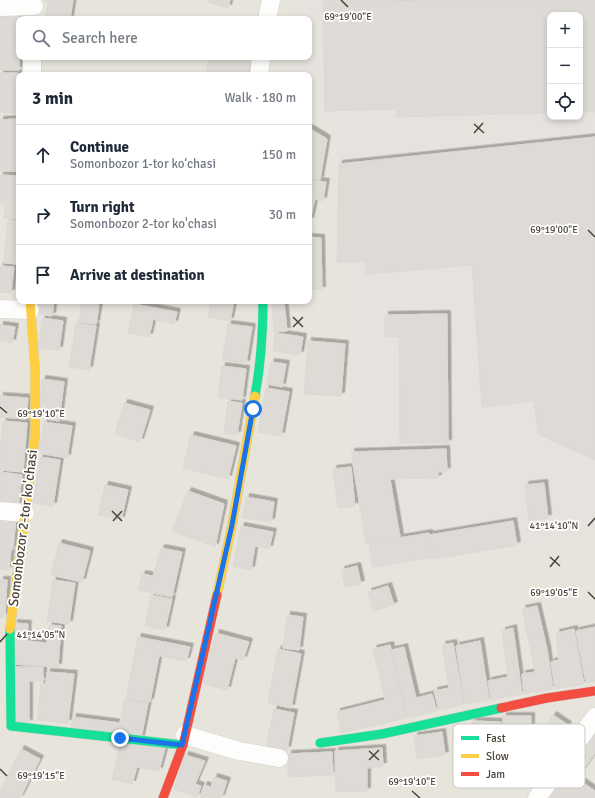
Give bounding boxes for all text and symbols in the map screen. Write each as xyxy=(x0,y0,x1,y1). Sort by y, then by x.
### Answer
text: 69°19'00"E xyxy=(324,11,372,23)
map controls xyxy=(547,12,583,120)
button: + xyxy=(547,12,583,48)
search box xyxy=(16,16,312,60)
icon: search xyxy=(30,27,52,49)
text: Search here xyxy=(62,29,138,47)
button: − xyxy=(547,48,583,84)
button: locate xyxy=(547,84,583,120)
text: 3 min xyxy=(32,88,73,109)
text: Walk · 180 m xyxy=(225,90,296,106)
text: Continue xyxy=(70,138,129,156)
icon: ahead xyxy=(32,144,54,166)
text: 150 m xyxy=(262,147,296,163)
text: Somonbozor 1-tor koʻchasi xyxy=(70,156,216,172)
text: Turn right xyxy=(70,198,135,216)
icon: right xyxy=(32,204,54,226)
text: 30 m xyxy=(269,207,296,223)
text: Somonbozor 2-tor ko'chasi xyxy=(70,216,217,232)
text: 69°19'00"E xyxy=(530,224,578,236)
icon: arrive xyxy=(32,264,54,286)
text: Arrive at destination xyxy=(70,266,205,284)
route start xyxy=(244,400,262,418)
text: 69°19'10"E xyxy=(17,408,65,420)
street label: Somonbozor 2-tor ko'chasi xyxy=(5,449,41,607)
text: 41°14'10"N xyxy=(530,520,578,532)
text: 69°19'05"E xyxy=(530,587,578,599)
text: 41°14'05"N xyxy=(17,629,65,641)
legend xyxy=(453,724,585,788)
route end xyxy=(111,729,129,747)
text: Fast xyxy=(486,732,506,745)
text: Slow xyxy=(486,750,509,763)
text: Jam xyxy=(486,768,505,781)
text: 69°19'15"E xyxy=(17,770,65,782)
text: 69°19'10"E xyxy=(388,776,436,788)

